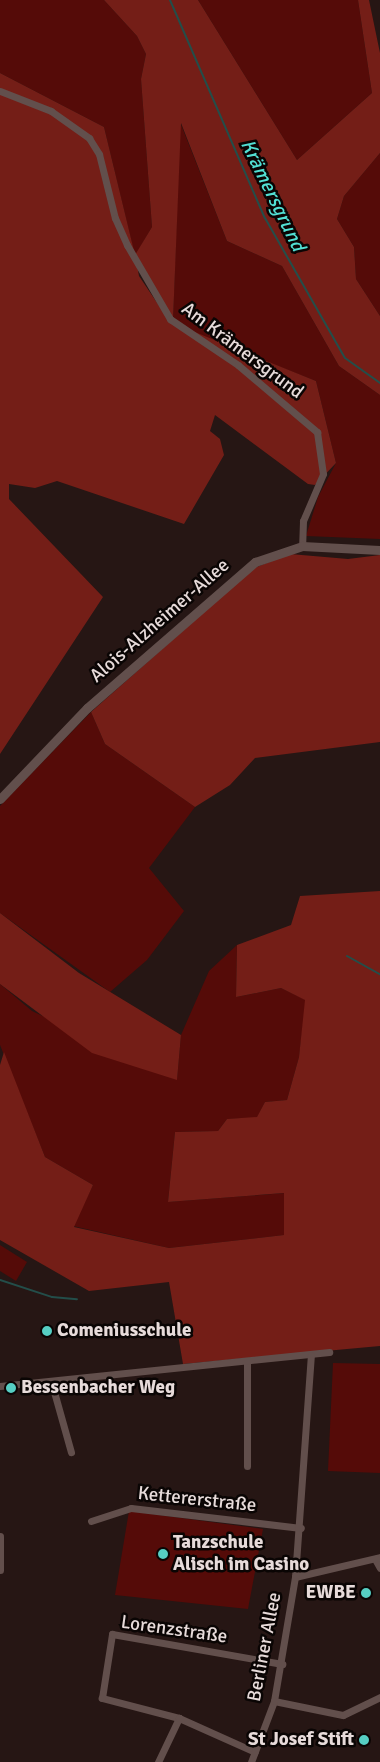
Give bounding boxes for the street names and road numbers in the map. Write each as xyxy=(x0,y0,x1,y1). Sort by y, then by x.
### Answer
street label: Am Krämersgrund xyxy=(177,298,307,404)
street label: Alois-Alzheimer-Allee xyxy=(86,554,234,688)
street label: Kettererstraße xyxy=(137,1482,257,1518)
street label: Berliner Allee xyxy=(243,1590,287,1704)
street label: Lorenzstraße xyxy=(119,1611,229,1649)

